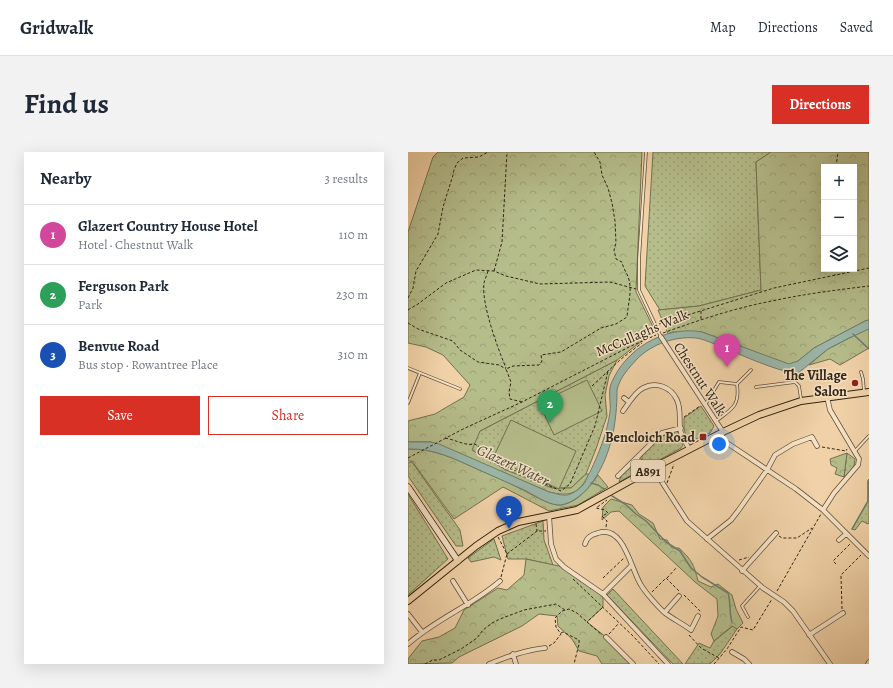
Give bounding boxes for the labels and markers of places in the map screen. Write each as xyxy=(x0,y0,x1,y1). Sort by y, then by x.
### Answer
pin: 1 xyxy=(714,334,740,367)
place label: The Village Salon xyxy=(784,366,848,401)
marker: The Village Salon xyxy=(850,378,860,388)
pin: 2 xyxy=(537,390,563,423)
place label: Bencloich Road xyxy=(605,428,695,447)
marker: Bencloich Road xyxy=(698,432,708,442)
pin: 3 xyxy=(496,496,522,529)

